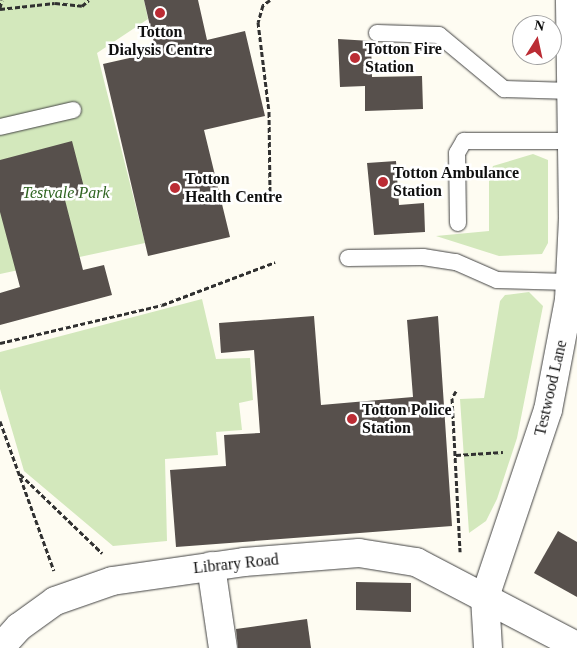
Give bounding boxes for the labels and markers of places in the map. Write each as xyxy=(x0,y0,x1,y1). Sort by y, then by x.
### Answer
marker: Totton Dialysis Centre xyxy=(153,6,167,20)
place label: Totton Dialysis Centre xyxy=(108,22,212,60)
place label: Totton Fire Station xyxy=(365,39,442,77)
marker: Totton Fire Station xyxy=(349,52,361,64)
place label: Totton Ambulance Station xyxy=(393,163,520,201)
place label: Totton Health Centre xyxy=(185,169,282,207)
marker: Totton Ambulance Station xyxy=(377,176,389,188)
marker: Totton Health Centre xyxy=(169,182,181,194)
place label: Totton Police Station xyxy=(362,400,452,438)
marker: Totton Police Station xyxy=(346,413,358,425)

